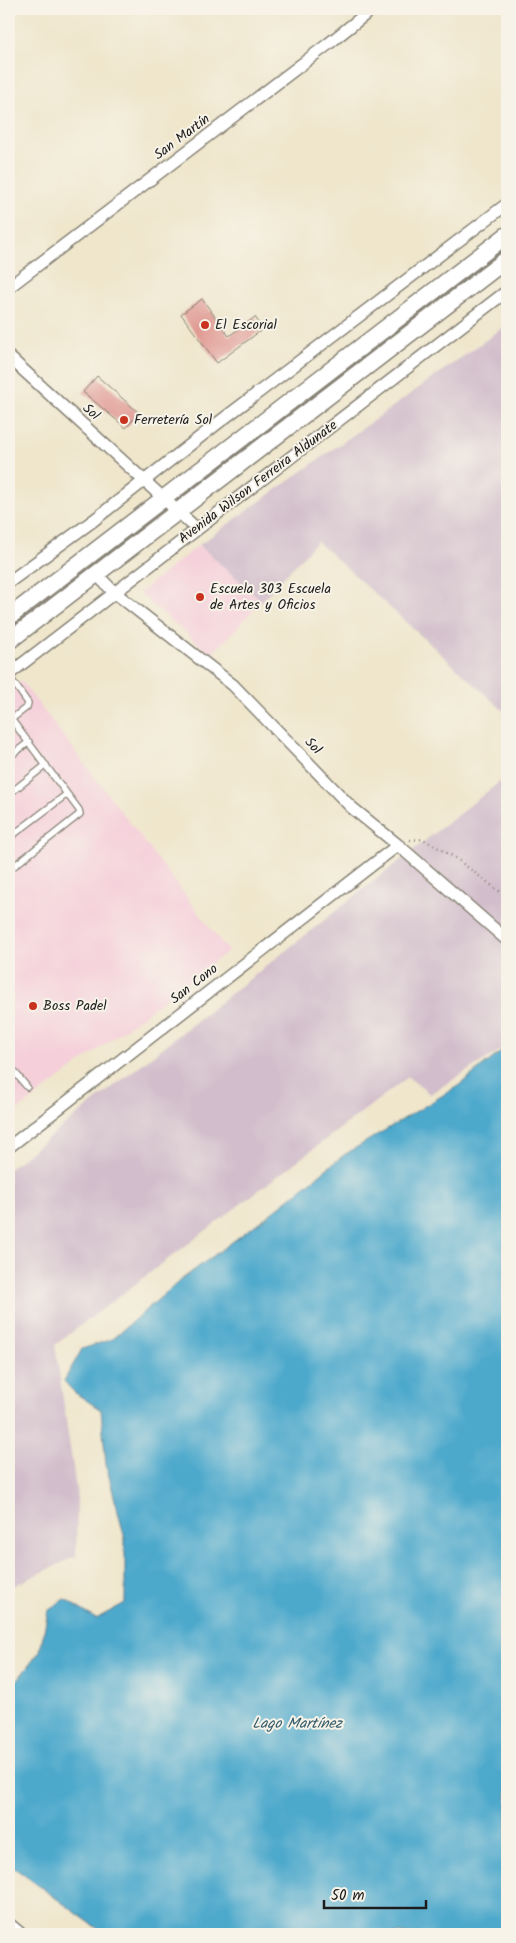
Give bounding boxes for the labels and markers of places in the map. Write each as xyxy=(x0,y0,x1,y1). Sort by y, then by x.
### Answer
place label: El Escorial xyxy=(215,314,277,336)
marker: El Escorial xyxy=(199,319,211,331)
place label: Ferretería Sol xyxy=(134,409,213,431)
marker: Ferretería Sol xyxy=(118,414,130,426)
place label: Escuela 303 Escuela de Artes y Oficios xyxy=(210,578,331,616)
marker: Escuela 303 Escuela de Artes y Oficios xyxy=(194,591,206,603)
place label: Boss Padel xyxy=(43,995,107,1017)
marker: Boss Padel xyxy=(27,1000,39,1012)

